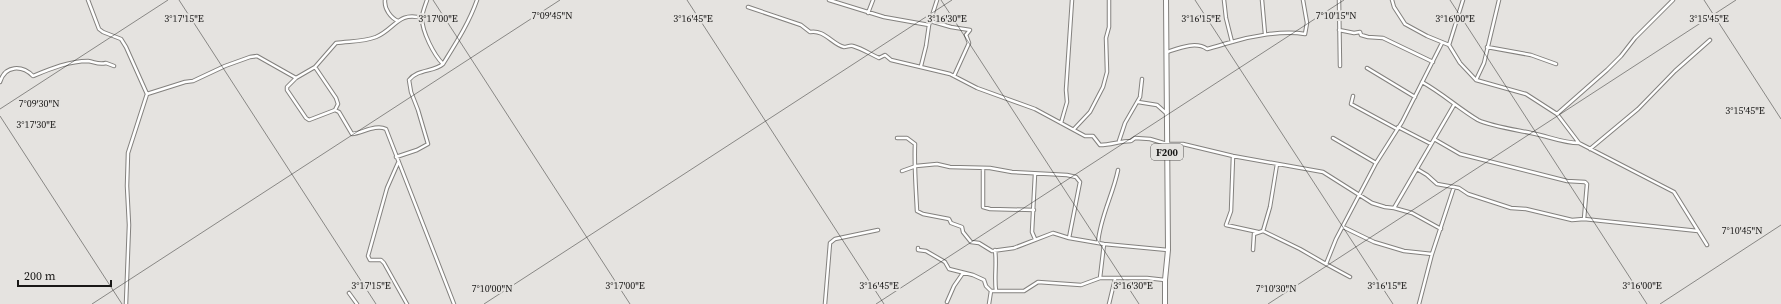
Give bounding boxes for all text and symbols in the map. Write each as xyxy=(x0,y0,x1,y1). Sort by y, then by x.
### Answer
text: 7°09'45"N xyxy=(531,9,573,22)
text: 7°10'15"N xyxy=(1315,9,1357,22)
text: 3°17'15"E xyxy=(164,12,204,25)
text: 3°17'00"E xyxy=(418,12,458,25)
text: 3°16'45"E xyxy=(673,12,713,25)
text: 3°16'30"E xyxy=(927,12,967,25)
text: 3°16'15"E xyxy=(1181,12,1221,25)
text: 3°16'00"E xyxy=(1435,12,1475,25)
text: 3°15'45"E xyxy=(1689,12,1729,25)
text: 7°09'30"N xyxy=(18,97,60,110)
text: 3°15'45"E xyxy=(1725,104,1765,117)
text: 3°17'30"E xyxy=(16,118,56,131)
road number: F200 xyxy=(1151,144,1183,160)
text: 7°10'45"N xyxy=(1721,224,1763,237)
scale bar xyxy=(18,262,111,288)
text: 200 m xyxy=(24,268,56,284)
text: 3°17'15"E xyxy=(351,279,391,292)
text: 3°17'00"E xyxy=(605,279,645,292)
text: 3°16'45"E xyxy=(859,279,899,292)
text: 3°16'30"E xyxy=(1113,279,1153,292)
text: 3°16'15"E xyxy=(1367,279,1407,292)
text: 3°16'00"E xyxy=(1622,279,1662,292)
text: 7°10'00"N xyxy=(471,282,513,295)
text: 7°10'30"N xyxy=(1255,282,1297,295)

